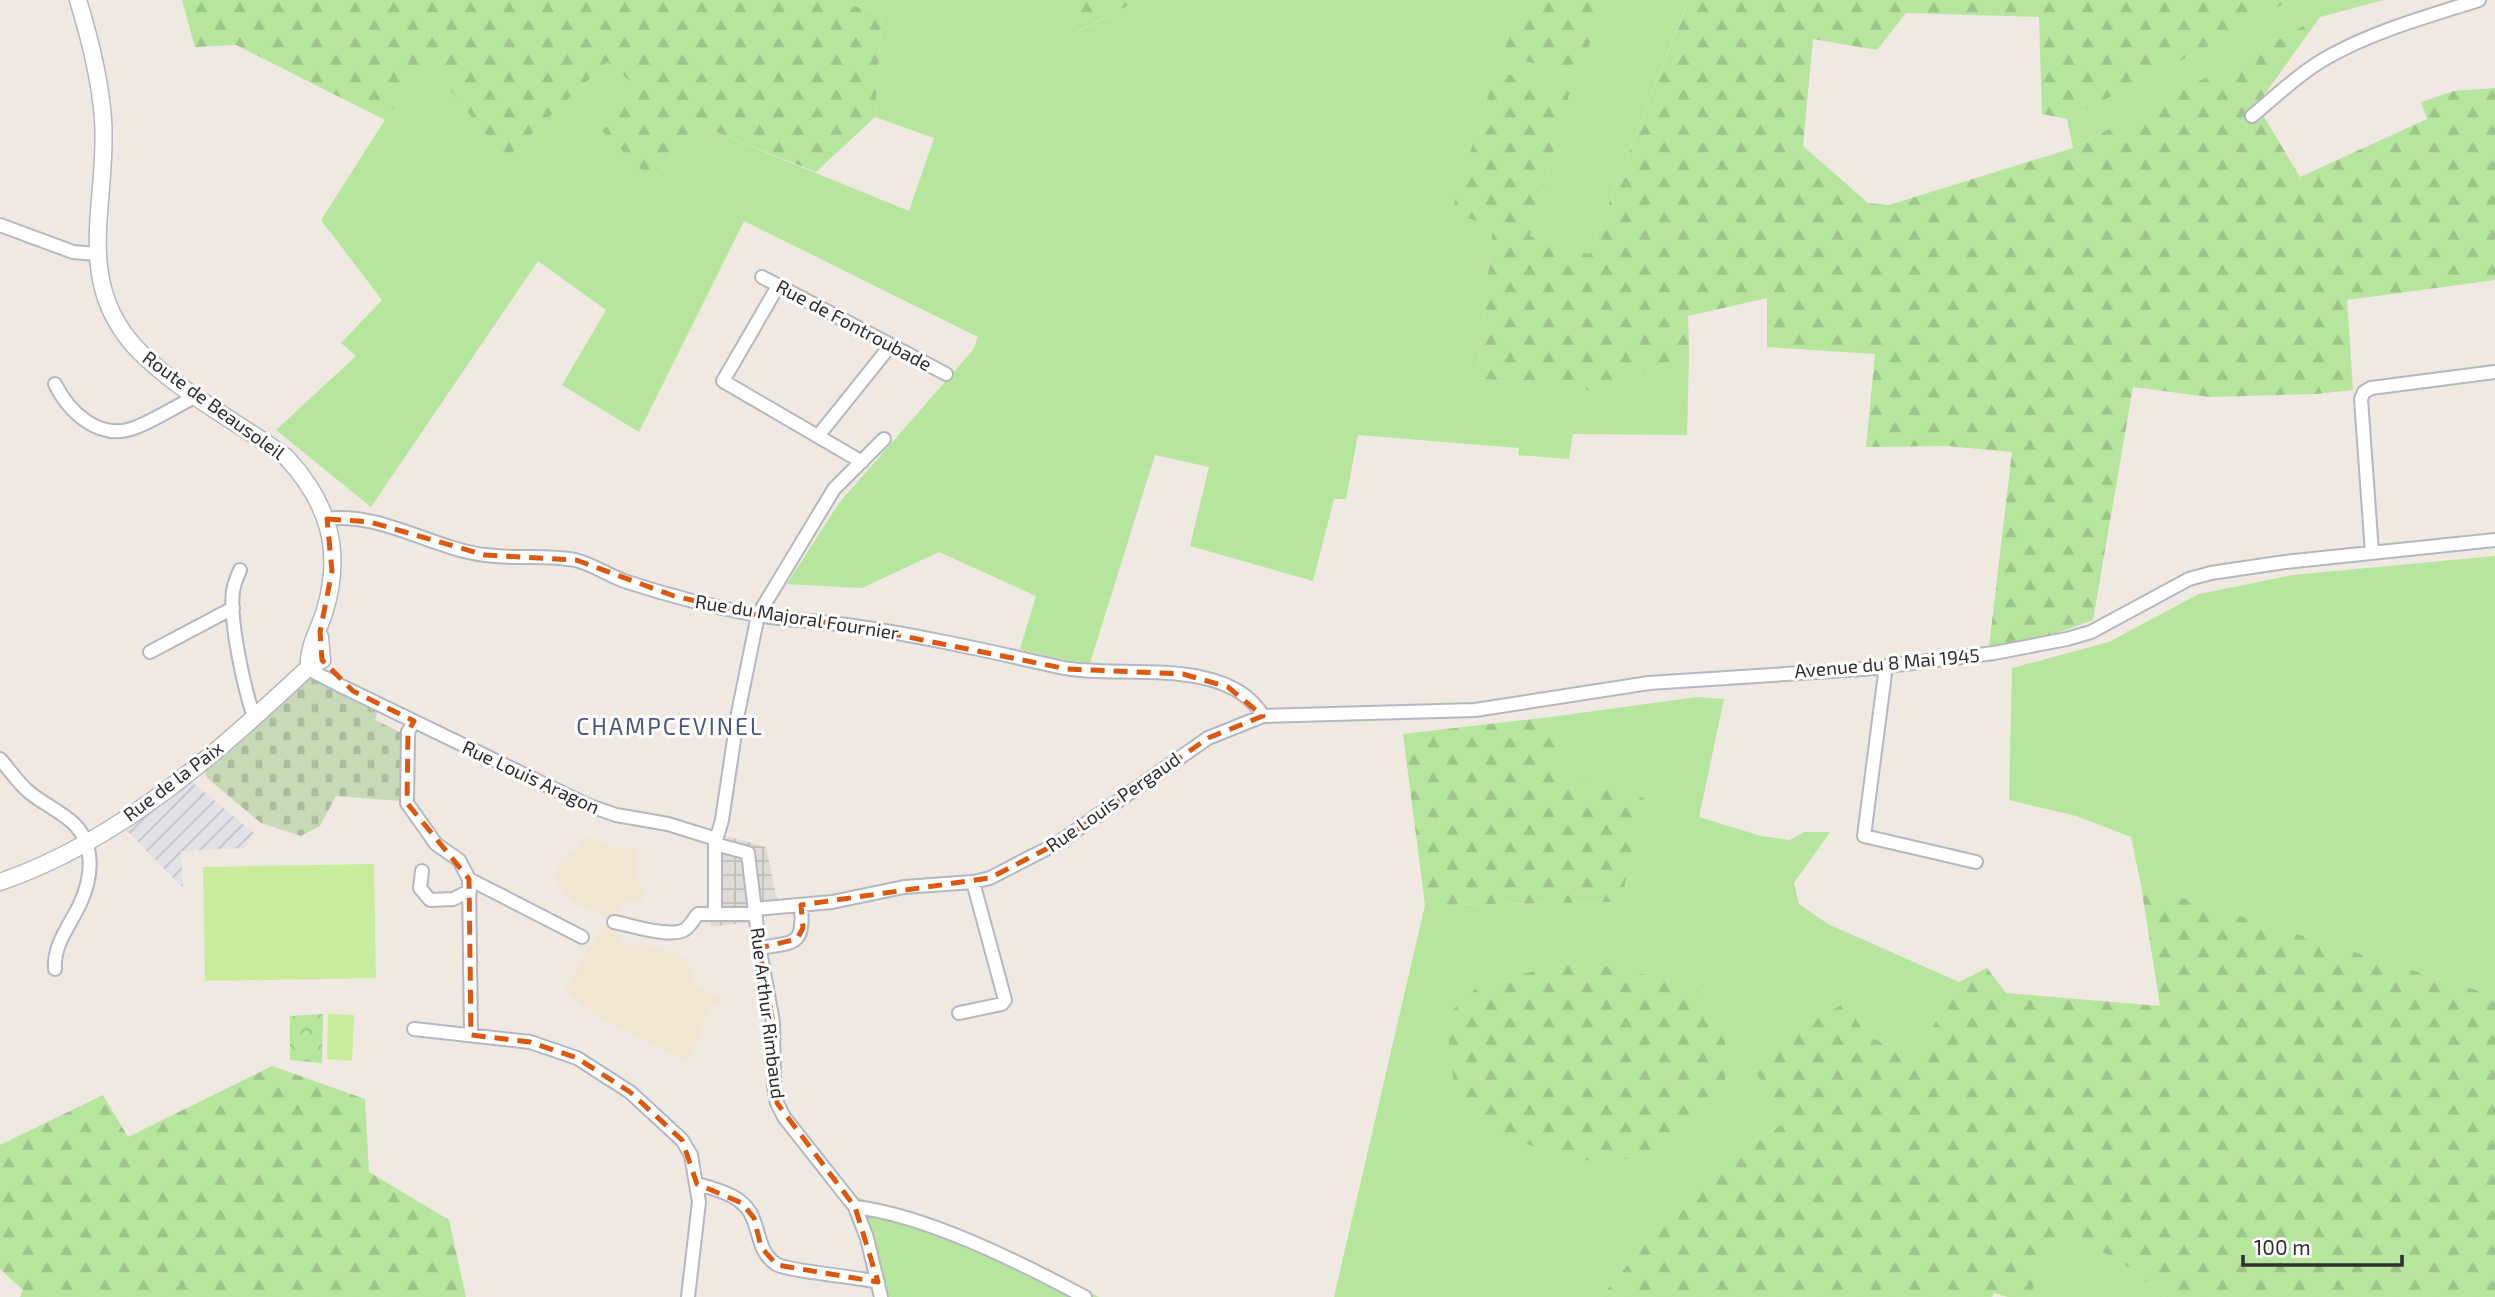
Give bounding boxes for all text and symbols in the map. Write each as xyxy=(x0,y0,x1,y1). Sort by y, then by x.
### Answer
street label: Rue de Fontroubade xyxy=(773,274,936,375)
street label: Route de Beausoleil xyxy=(139,345,290,464)
street label: Rue du Majoral Fournier xyxy=(694,589,901,644)
street label: Avenue du 8 Mai 1945 xyxy=(1793,643,1981,682)
district label: CHAMPCEVINEL xyxy=(576,712,764,740)
street label: Rue Louis Aragon xyxy=(459,735,603,818)
street label: Rue de la Paix xyxy=(118,736,227,826)
street label: Rue Louis Pergaud xyxy=(1041,747,1184,856)
street label: Rue Arthur Rimbaud xyxy=(747,926,790,1100)
scale bar xyxy=(2243,1224,2402,1268)
text: 100 m xyxy=(2254,1234,2311,1259)

